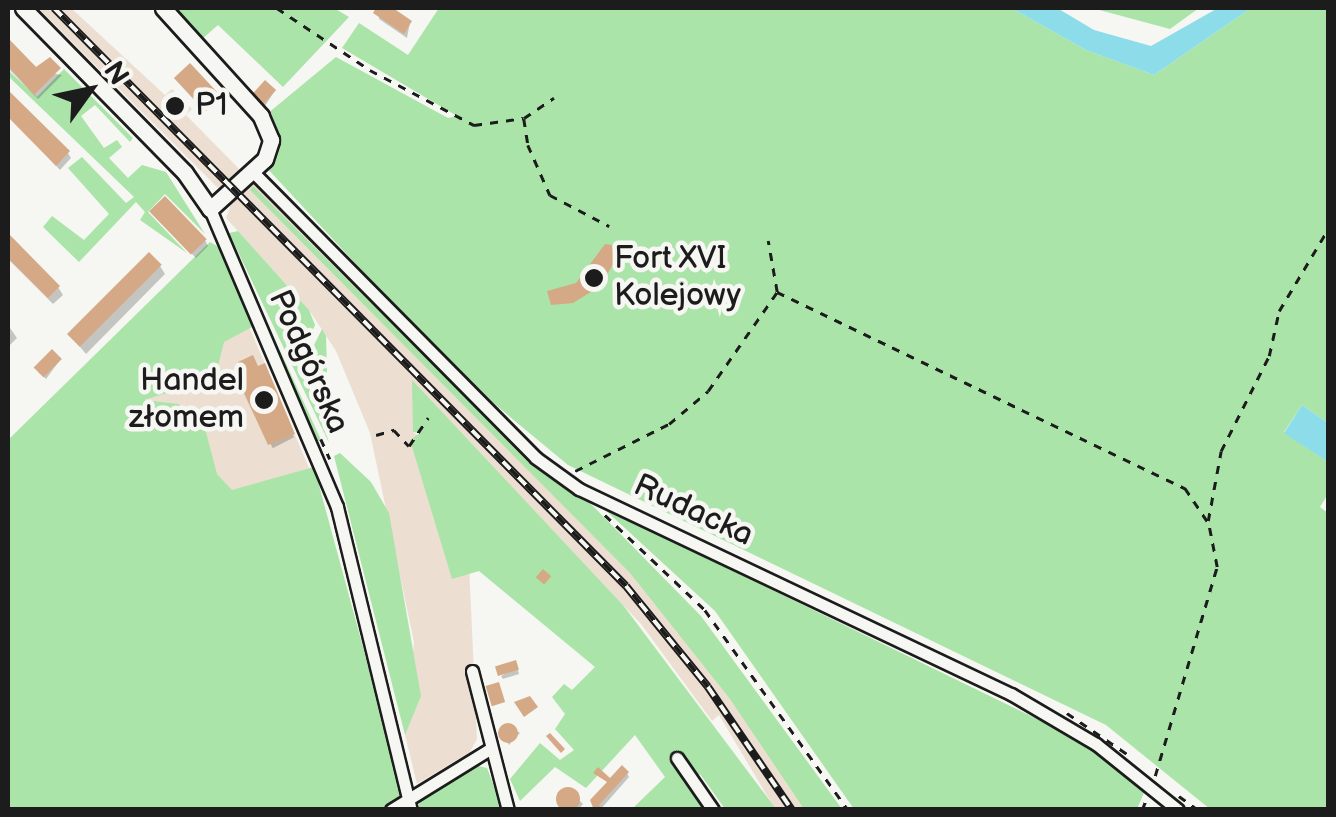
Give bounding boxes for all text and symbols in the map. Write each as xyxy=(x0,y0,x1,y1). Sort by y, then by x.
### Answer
north arrow xyxy=(40,40,140,140)
text: N xyxy=(96,56,135,91)
place label: P1 xyxy=(195,87,228,125)
marker: P1 xyxy=(164,95,186,117)
place label: Fort XVI Kolejowy xyxy=(614,241,741,316)
marker: Fort XVI Kolejowy xyxy=(583,267,605,289)
street label: Podgórska xyxy=(259,284,357,440)
place label: Handel złomem xyxy=(129,363,244,438)
marker: Handel złomem xyxy=(253,389,275,411)
street label: Rudacka xyxy=(627,467,759,555)

